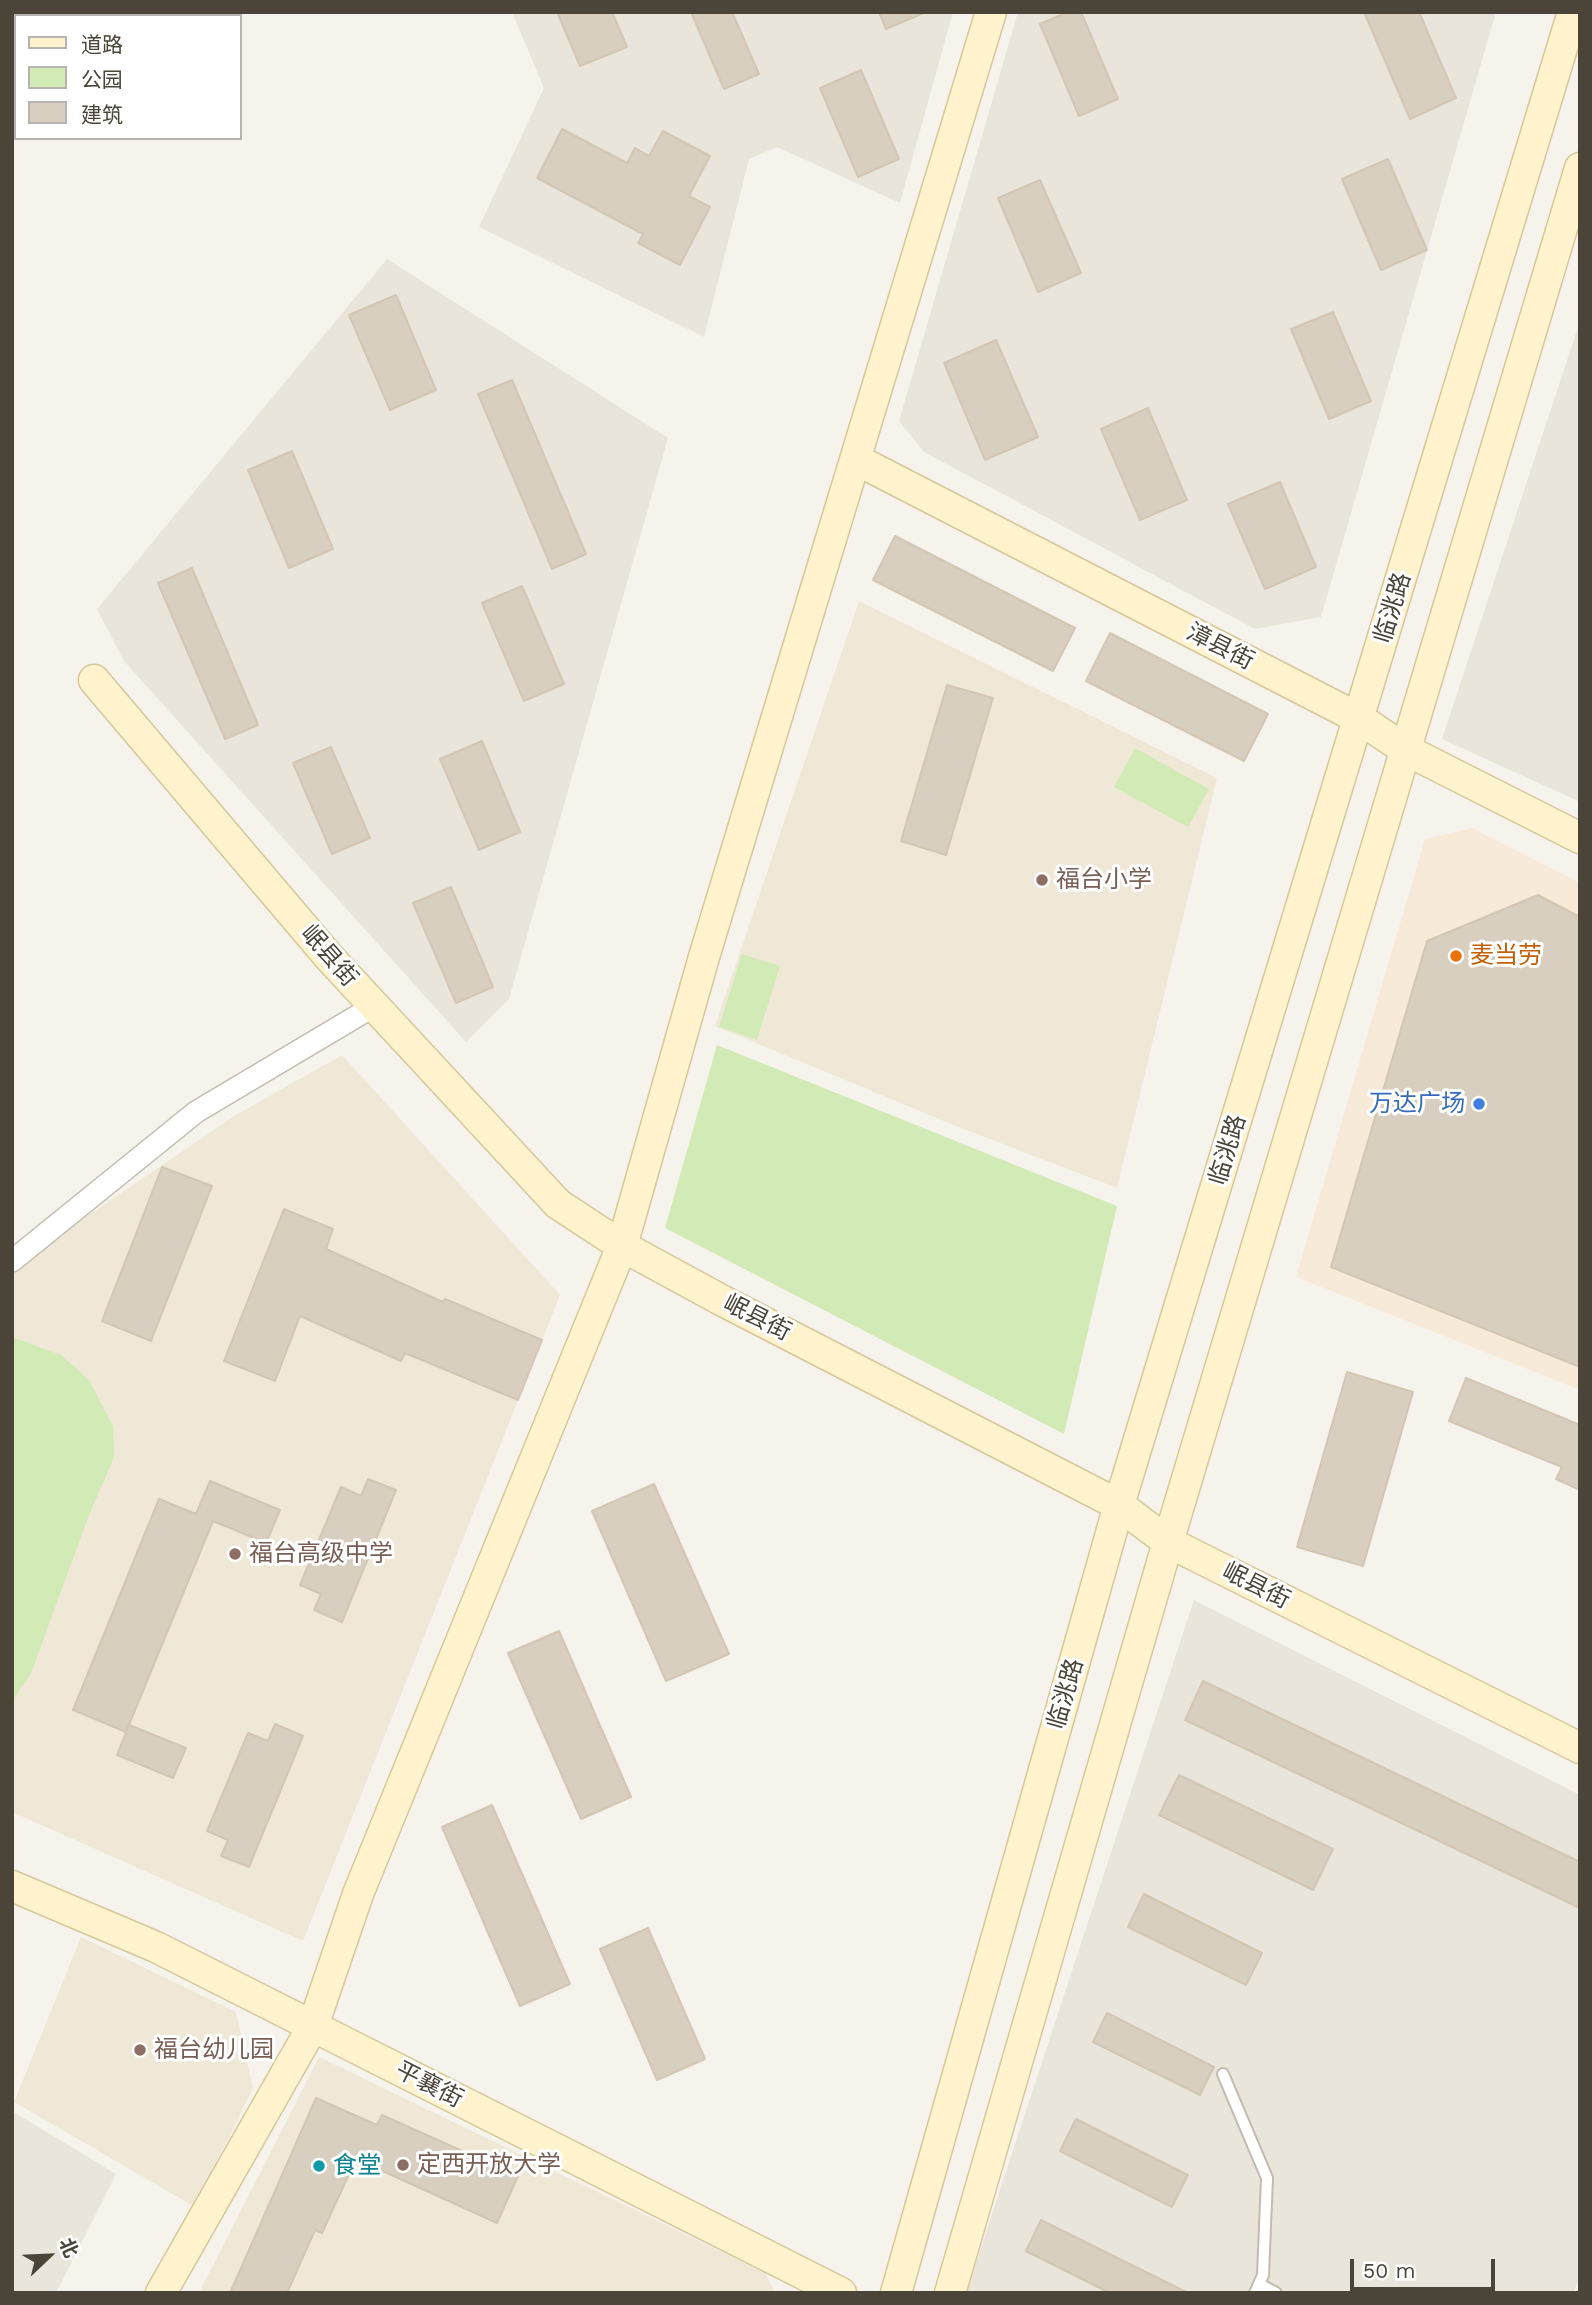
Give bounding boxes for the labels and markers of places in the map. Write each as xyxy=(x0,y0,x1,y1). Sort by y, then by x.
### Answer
place label: 福台小学 xyxy=(1056,866,1152,894)
marker: 福台小学 xyxy=(1034,872,1050,888)
place label: 麦当劳 xyxy=(1470,942,1542,970)
marker: 麦当劳 xyxy=(1448,948,1464,964)
place label: 万达广场 xyxy=(1369,1090,1465,1118)
marker: 万达广场 xyxy=(1471,1096,1487,1112)
place label: 福台高级中学 xyxy=(249,1540,393,1568)
marker: 福台高级中学 xyxy=(227,1546,243,1562)
place label: 福台幼儿园 xyxy=(154,2036,274,2064)
marker: 福台幼儿园 xyxy=(132,2042,148,2058)
place label: 定西开放大学 xyxy=(417,2151,561,2179)
place label: 食堂 xyxy=(333,2152,381,2180)
marker: 定西开放大学 xyxy=(395,2157,411,2173)
marker: 食堂 xyxy=(311,2158,327,2174)

